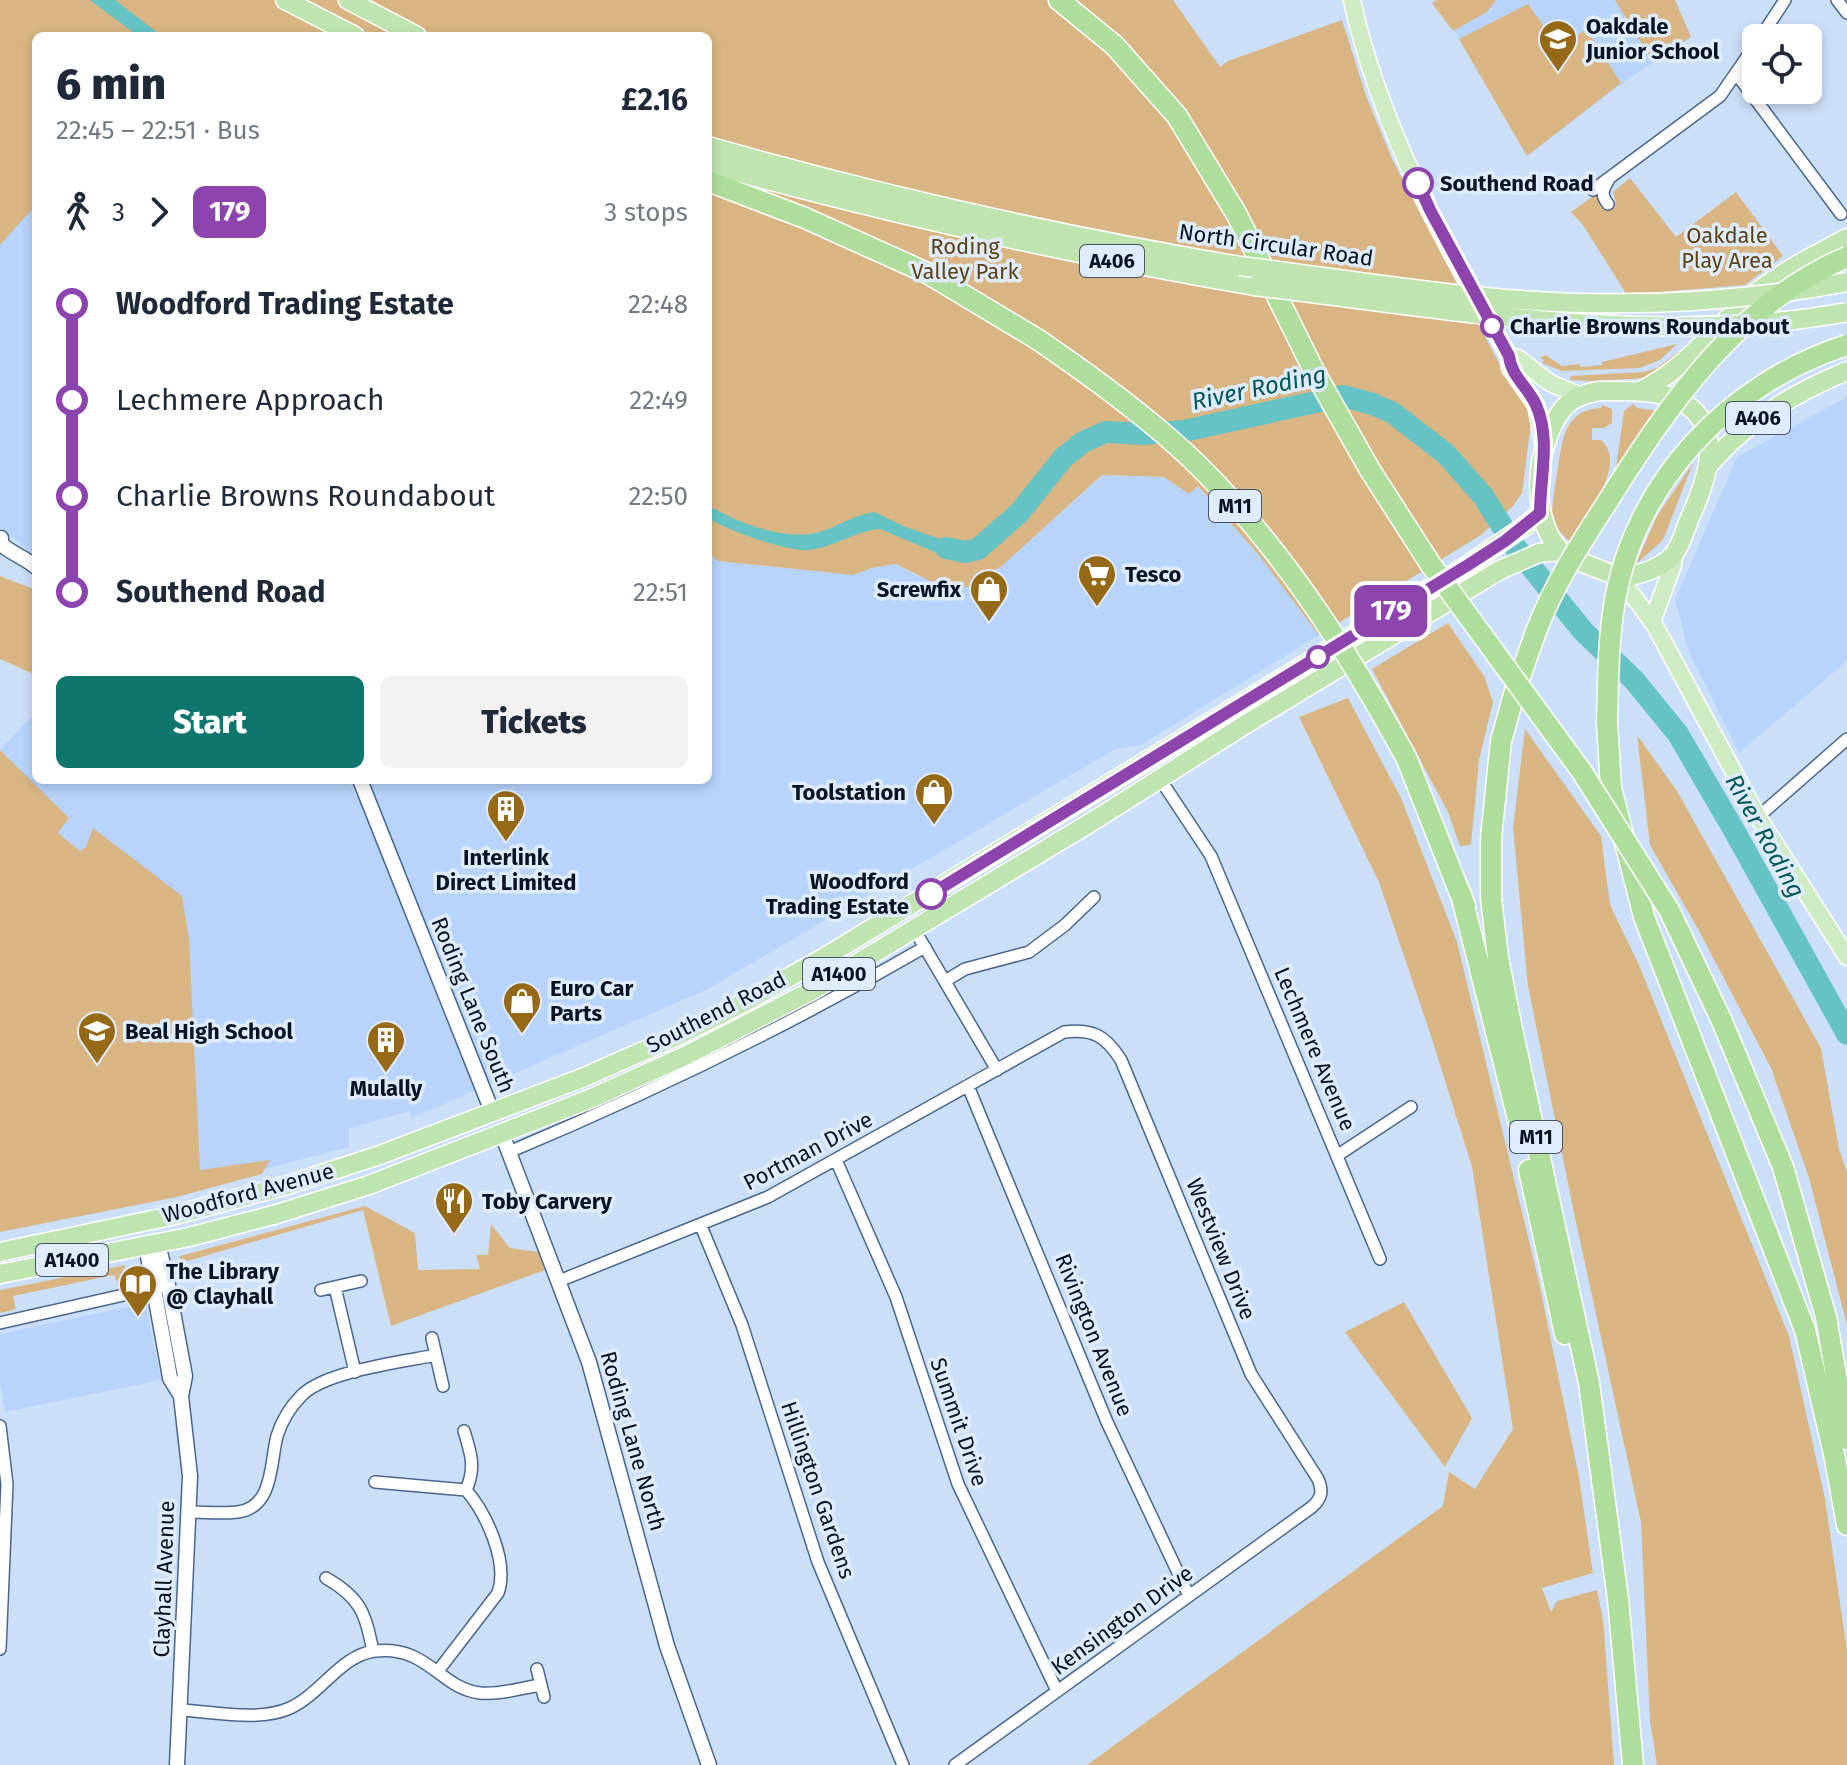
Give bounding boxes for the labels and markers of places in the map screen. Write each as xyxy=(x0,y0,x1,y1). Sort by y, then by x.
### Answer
place label: Oakdale Junior School xyxy=(1585,13,1720,65)
school or university icon: Oakdale Junior School xyxy=(1537,18,1579,73)
marker: Southend Road xyxy=(1403,168,1433,198)
place label: Southend Road xyxy=(1440,170,1594,197)
place label: Charlie Browns Roundabout xyxy=(1510,313,1790,340)
marker: Charlie Browns Roundabout xyxy=(1481,315,1503,337)
supermarket icon: Tesco xyxy=(1076,553,1118,608)
place label: Tesco xyxy=(1125,561,1182,588)
shop icon: Screwfix xyxy=(968,568,1010,623)
place label: Screwfix xyxy=(877,576,962,603)
unlabelled marker xyxy=(1307,646,1329,668)
shop icon: Toolstation xyxy=(913,771,955,826)
place label: Toolstation xyxy=(792,779,906,806)
building icon: Interlink Direct Limited xyxy=(485,788,527,843)
place label: Interlink Direct Limited xyxy=(436,844,576,896)
place label: Woodford Trading Estate xyxy=(766,868,909,920)
marker: Woodford Trading Estate xyxy=(916,879,946,909)
place label: Euro Car Parts xyxy=(550,975,634,1027)
shop icon: Euro Car Parts xyxy=(501,980,543,1035)
school or university icon: Beal High School xyxy=(76,1010,118,1065)
place label: Beal High School xyxy=(125,1018,293,1045)
building icon: Mulally xyxy=(365,1019,407,1074)
place label: Mulally xyxy=(350,1075,423,1102)
restaurant icon: Toby Carvery xyxy=(433,1180,475,1235)
place label: Toby Carvery xyxy=(482,1188,612,1215)
place label: The Library @ Clayhall xyxy=(166,1258,279,1310)
library icon: The Library @ Clayhall xyxy=(117,1263,159,1318)

